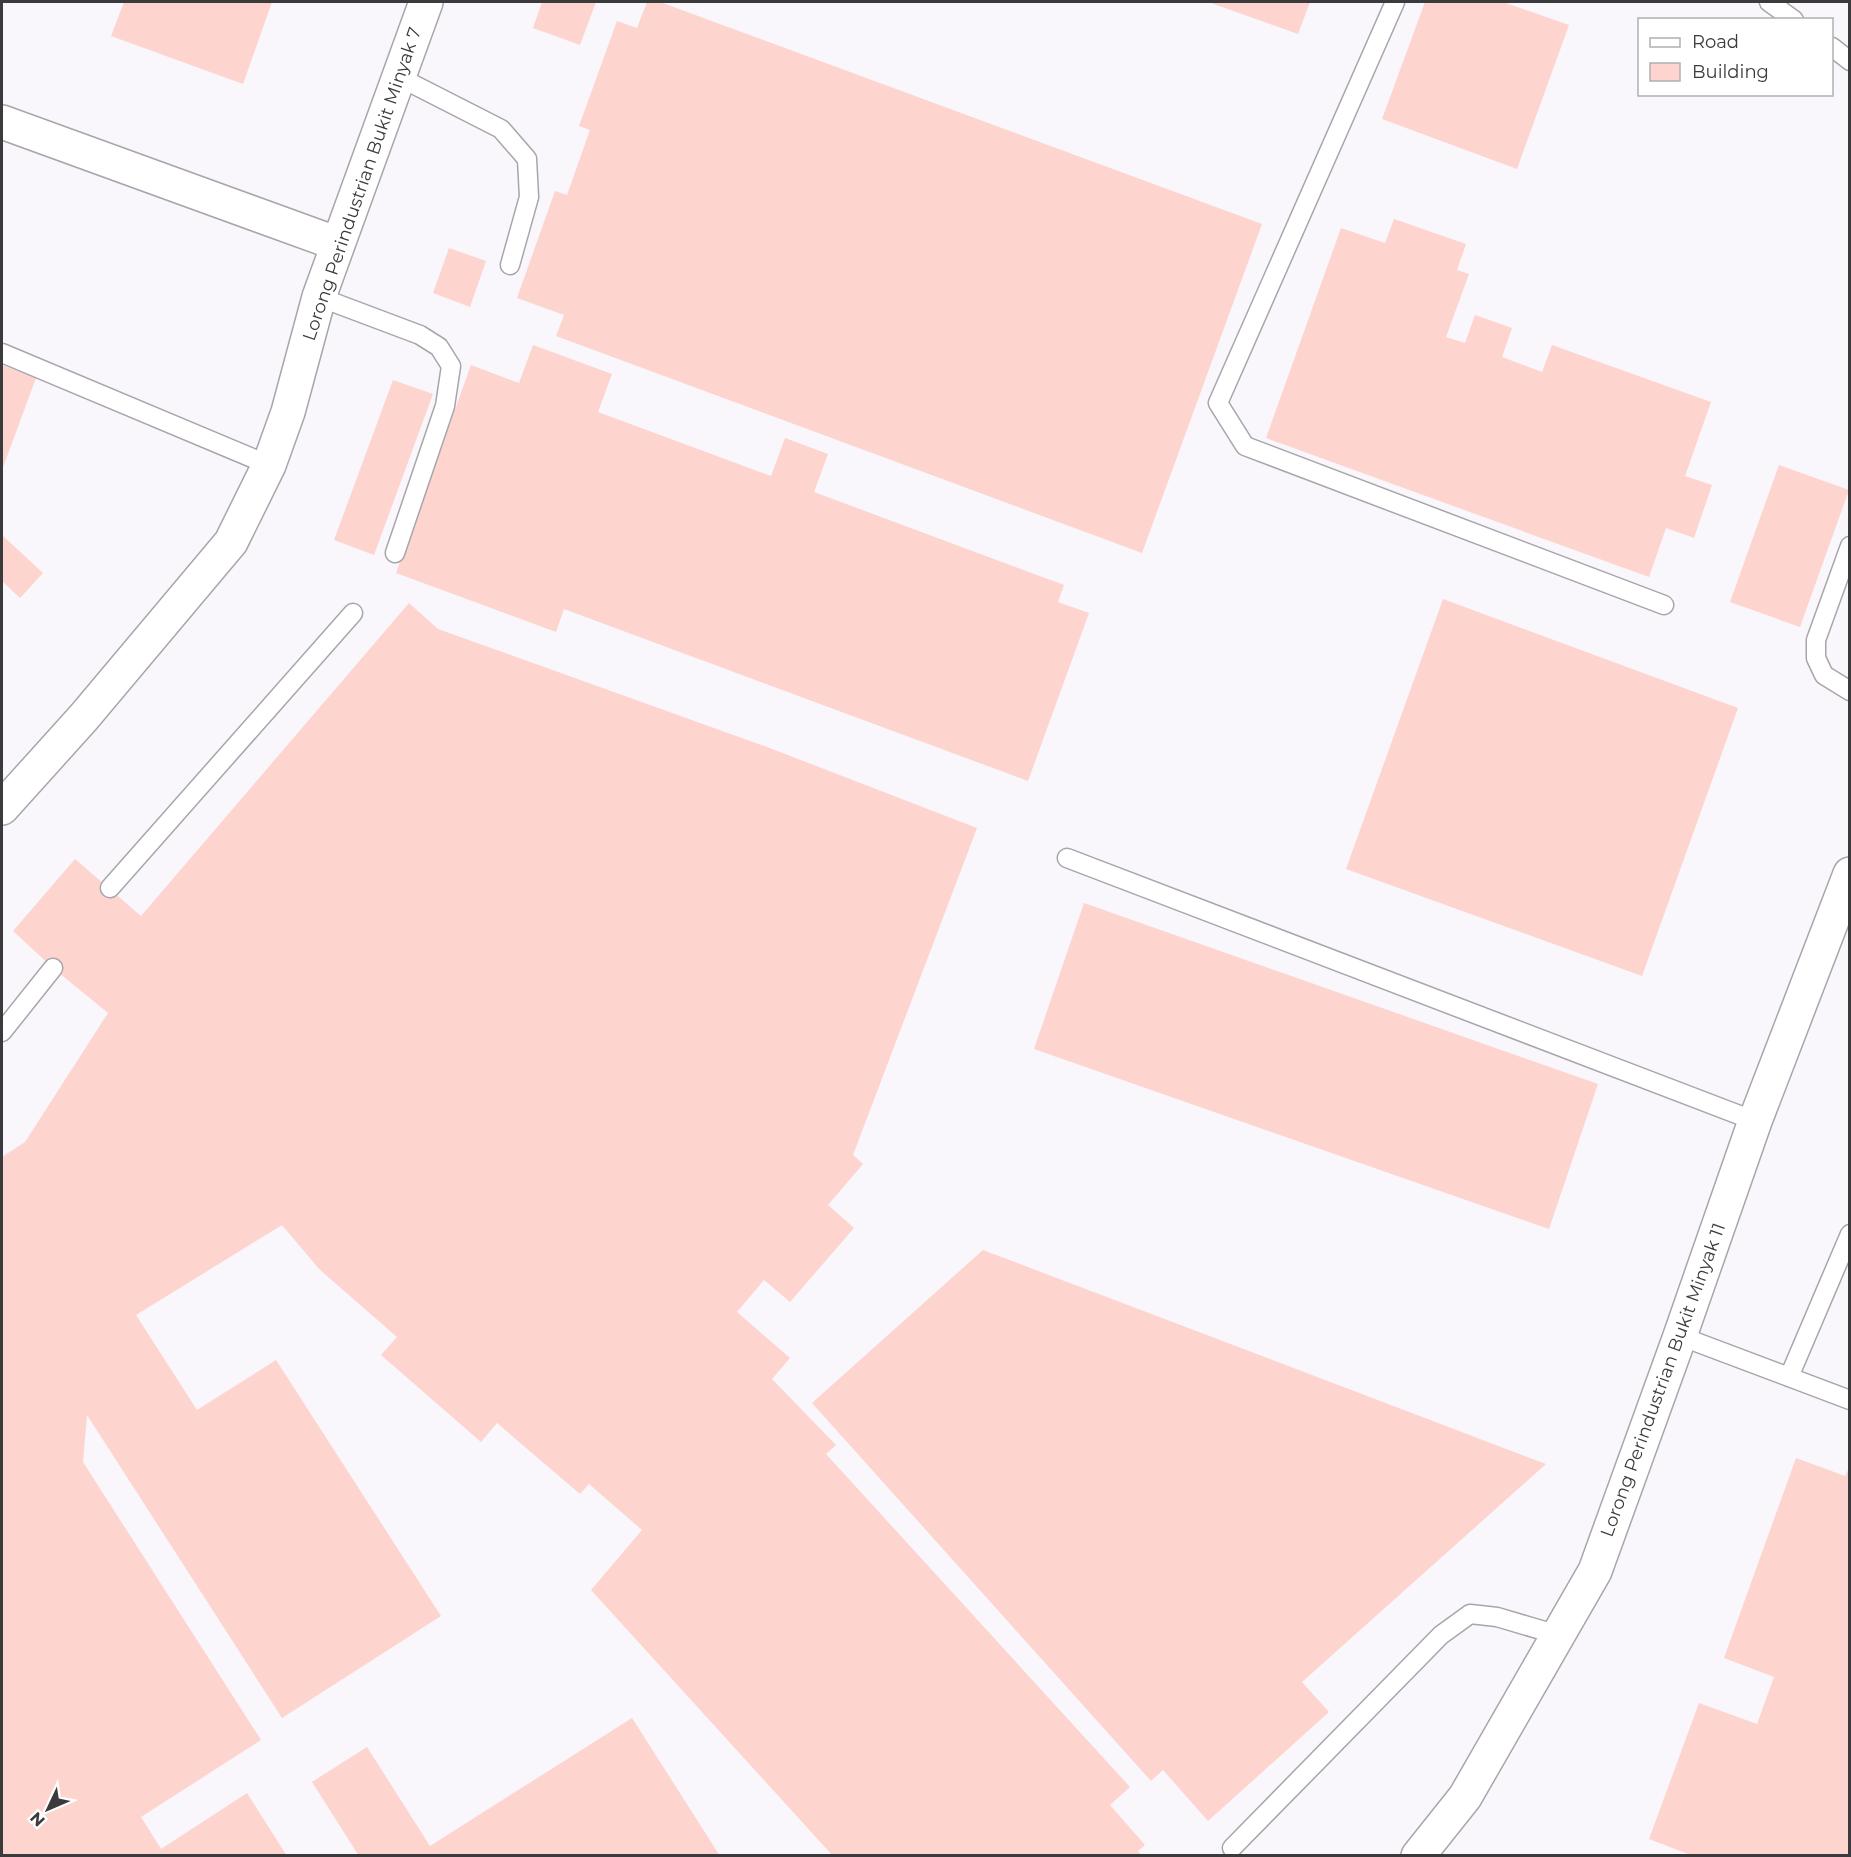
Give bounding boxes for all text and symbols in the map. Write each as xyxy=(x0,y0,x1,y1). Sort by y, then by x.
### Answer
legend xyxy=(1638,18,1833,96)
street label: Lorong Perindustrian Bukit Minyak 7 xyxy=(298,24,426,344)
text: Road xyxy=(1692,31,1739,53)
text: Building xyxy=(1692,61,1769,83)
street label: Lorong Perindustrian Bukit Minyak 11 xyxy=(1596,1220,1730,1540)
north arrow xyxy=(18,1779,78,1839)
text: N xyxy=(26,1808,49,1830)

